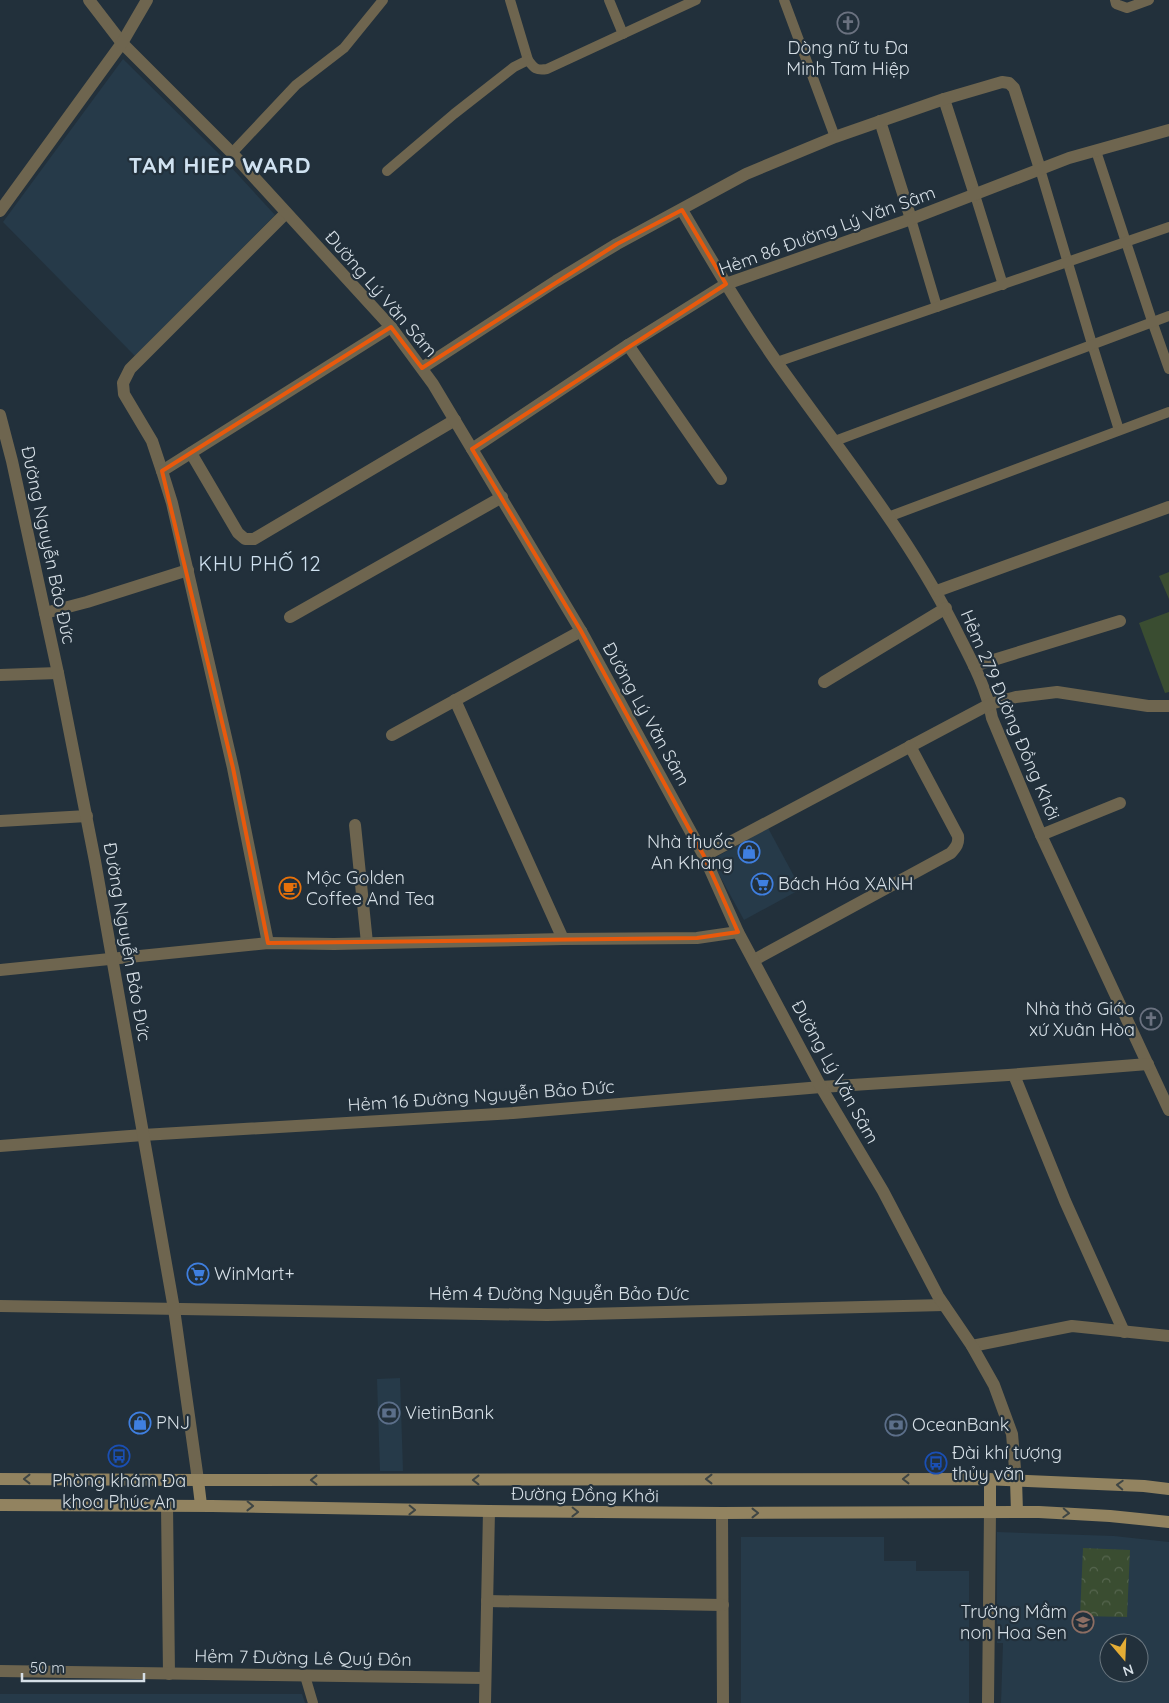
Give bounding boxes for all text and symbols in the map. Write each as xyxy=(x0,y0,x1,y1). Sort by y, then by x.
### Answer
church icon: Dòng nữ tu Đa Minh Tam Hiệp xyxy=(836,11,860,35)
place label: Dòng nữ tu Đa Minh Tam Hiệp xyxy=(786,36,910,80)
district label: TAM HIEP WARD xyxy=(129,151,311,179)
street label: Hẻm 86 Đường Lý Văn Sâm xyxy=(715,181,938,281)
street label: Đường Lý Văn Sâm xyxy=(320,226,443,362)
street label: Đường Nguyễn Bảo Đức xyxy=(16,444,81,646)
district label: KHU PHỐ 12 xyxy=(198,551,322,576)
street label: Hẻm 279 Đường Đồng Khởi xyxy=(956,606,1065,823)
street label: Đường Lý Văn Sâm xyxy=(598,638,695,789)
place label: Nhà thuốc An Khang xyxy=(647,830,733,874)
shop icon: Nhà thuốc An Khang xyxy=(737,840,761,864)
street label: Đường Nguyễn Bảo Đức xyxy=(99,841,156,1043)
place label: Mộc Golden Coffee And Tea xyxy=(306,866,435,910)
supermarket icon: Bách Hóa XANH xyxy=(750,872,774,896)
place label: Bách Hóa XANH xyxy=(778,872,913,895)
cafe icon: Mộc Golden Coffee And Tea xyxy=(278,876,302,900)
street label: Đường Lý Văn Sâm xyxy=(787,996,884,1147)
place label: Nhà thờ Giáo xứ Xuân Hòa xyxy=(1026,997,1135,1041)
church icon: Nhà thờ Giáo xứ Xuân Hòa xyxy=(1139,1007,1163,1031)
street label: Hẻm 16 Đường Nguyễn Bảo Đức xyxy=(347,1075,615,1116)
supermarket icon: WinMart+ xyxy=(186,1262,210,1286)
place label: WinMart+ xyxy=(214,1262,295,1285)
street label: Hẻm 4 Đường Nguyễn Bảo Đức xyxy=(429,1282,689,1305)
bank icon: VietinBank xyxy=(377,1401,401,1425)
place label: VietinBank xyxy=(405,1401,494,1424)
shop icon: PNJ xyxy=(128,1411,152,1435)
place label: PNJ xyxy=(156,1411,190,1434)
bank icon: OceanBank xyxy=(884,1413,908,1437)
place label: OceanBank xyxy=(912,1413,1009,1436)
place label: Đài khí tượng thủy văn xyxy=(952,1441,1062,1485)
bus stop icon: Phòng khám Đa khoa Phúc An xyxy=(107,1444,131,1468)
bus stop icon: Đài khí tượng thủy văn xyxy=(924,1451,948,1475)
place label: Phòng khám Đa khoa Phúc An xyxy=(52,1469,186,1513)
one-way arrow xyxy=(23,1474,30,1484)
one-way arrow xyxy=(704,1474,712,1484)
one-way arrow xyxy=(902,1474,910,1484)
one-way arrow xyxy=(309,1475,317,1485)
one-way arrow xyxy=(472,1475,480,1485)
one-way arrow xyxy=(1116,1479,1124,1490)
street label: Đường Đồng Khởi xyxy=(511,1482,659,1507)
one-way arrow xyxy=(246,1501,254,1512)
one-way arrow xyxy=(409,1505,417,1515)
one-way arrow xyxy=(571,1507,579,1517)
one-way arrow xyxy=(1062,1507,1070,1518)
one-way arrow xyxy=(751,1508,759,1518)
place label: Trường Mầm non Hoa Sen xyxy=(960,1600,1067,1644)
school or university icon: Trường Mầm non Hoa Sen xyxy=(1071,1610,1095,1634)
north arrow xyxy=(1099,1633,1149,1683)
street label: Hẻm 7 Đường Lê Quý Đôn xyxy=(194,1644,412,1671)
scale bar xyxy=(22,1650,145,1682)
text: 50 m xyxy=(30,1658,65,1677)
text: N xyxy=(1120,1660,1136,1680)

